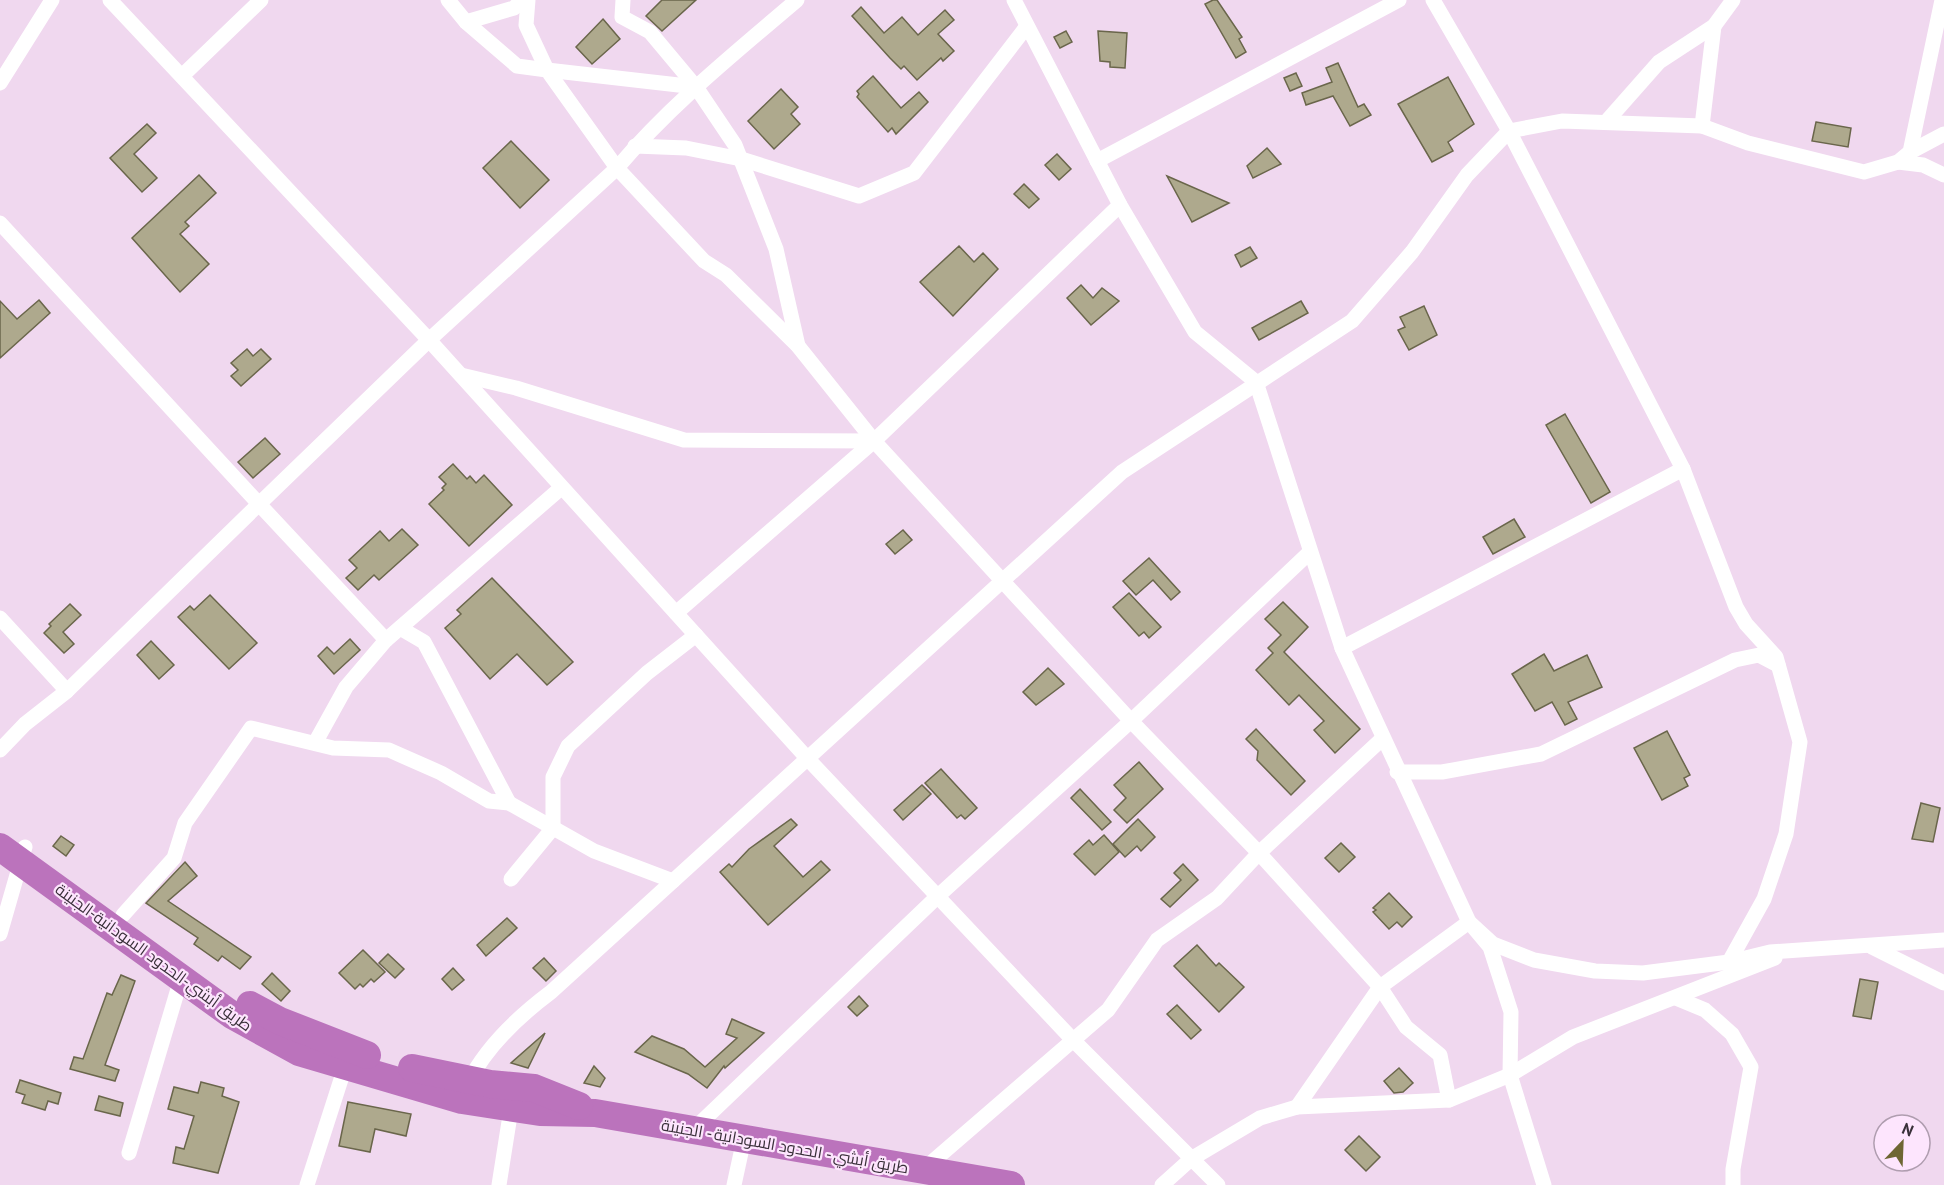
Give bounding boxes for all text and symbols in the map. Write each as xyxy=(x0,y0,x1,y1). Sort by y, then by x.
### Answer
street label: طريق أبشي-الحدود السودانية-الجنينة xyxy=(50,879,256,1038)
north arrow xyxy=(1872,1113,1932,1173)
street label: طريق أبشي - الحدود السودانية - الجنينة xyxy=(659,1114,910,1181)
text: N xyxy=(1899,1118,1917,1140)

